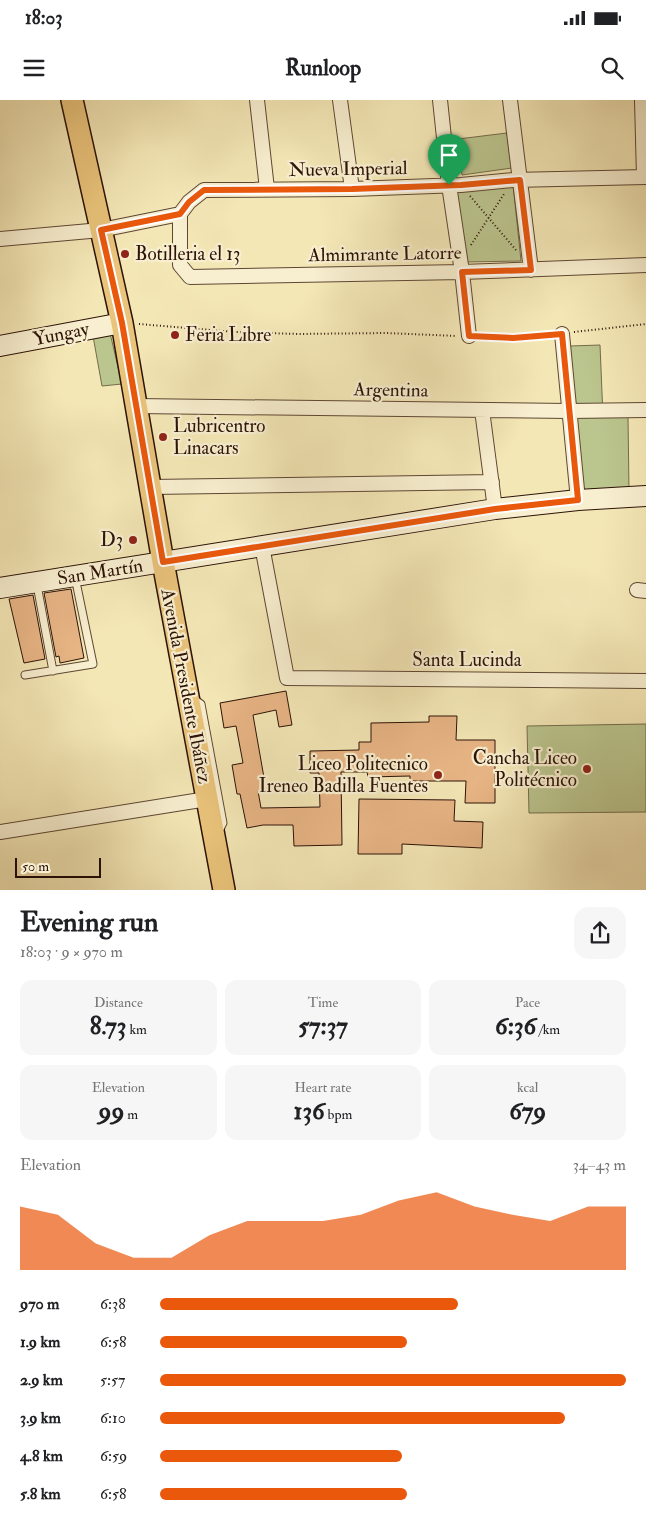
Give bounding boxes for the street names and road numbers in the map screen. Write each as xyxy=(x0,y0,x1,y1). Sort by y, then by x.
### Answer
street label: Nueva Imperial xyxy=(288,156,408,183)
street label: Almimrante Latorre xyxy=(307,241,462,267)
street label: Yungay xyxy=(31,317,92,351)
street label: Argentina xyxy=(352,377,429,403)
street label: San Martín xyxy=(55,553,145,591)
street label: Avenida Presidente Ibáñez xyxy=(155,586,217,785)
street label: Santa Lucinda xyxy=(412,648,522,672)

